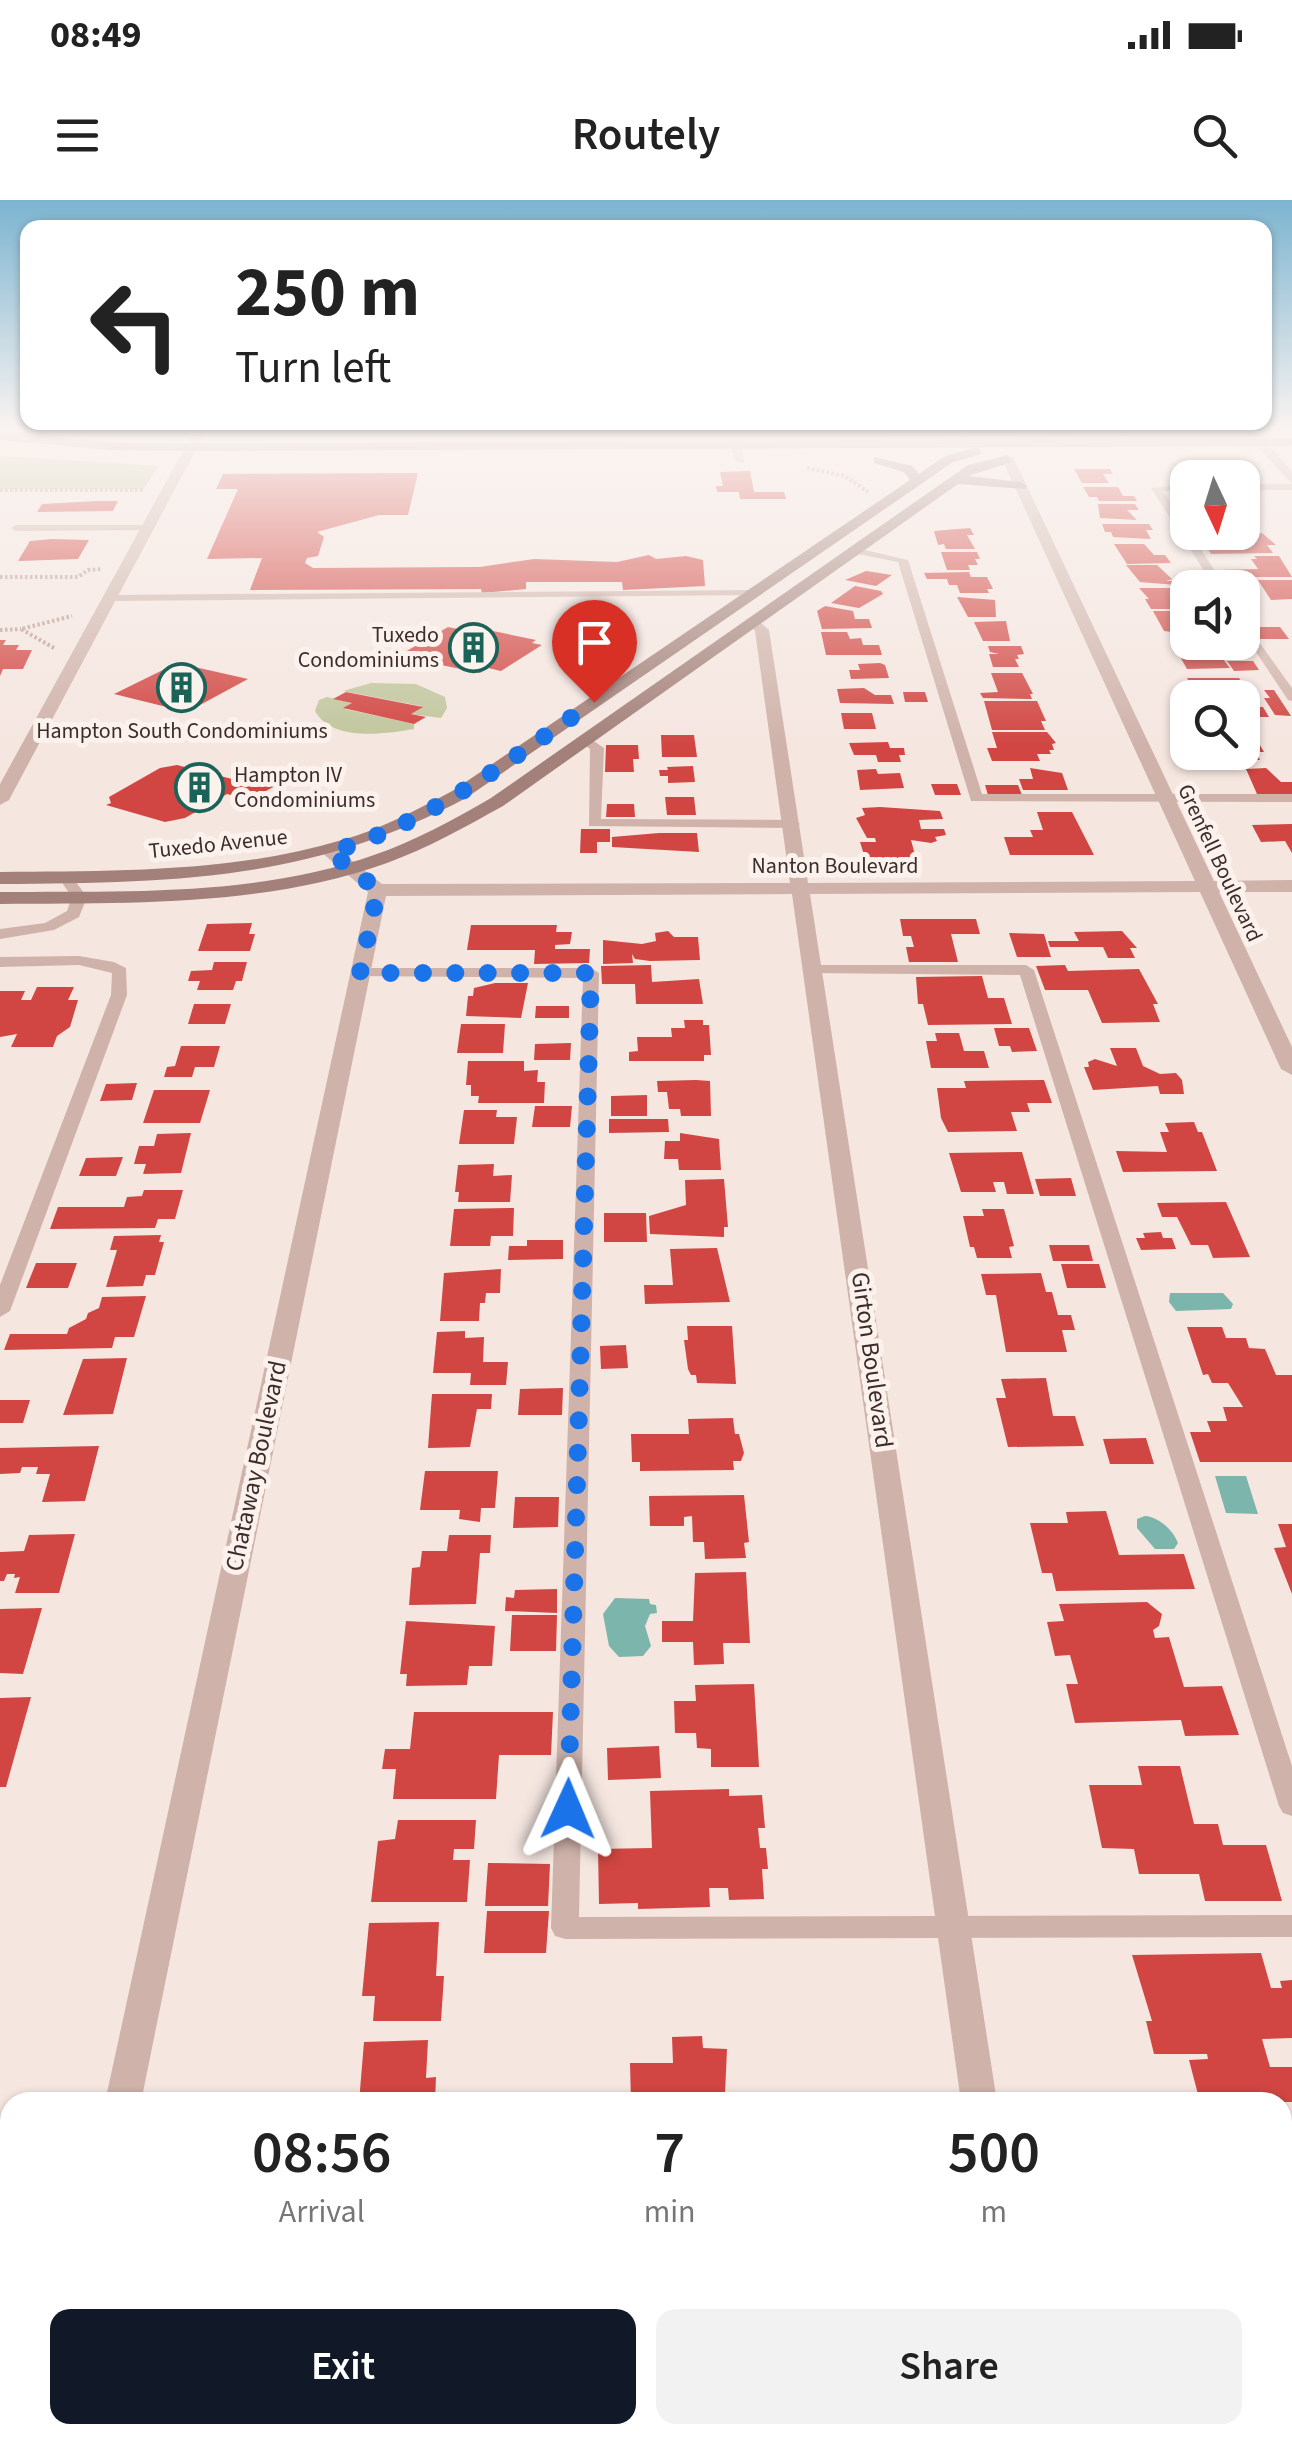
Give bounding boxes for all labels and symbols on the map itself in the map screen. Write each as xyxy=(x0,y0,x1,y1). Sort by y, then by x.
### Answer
north arrow xyxy=(1170,460,1260,550)
pin xyxy=(552,600,637,703)
place label: Tuxedo Condominiums xyxy=(298,619,439,676)
building icon: Tuxedo Condominiums xyxy=(448,622,500,674)
building icon: Hampton South Condominiums xyxy=(156,661,208,713)
place label: Hampton South Condominiums xyxy=(36,715,328,747)
place label: Hampton IV Condominiums xyxy=(234,759,375,816)
building icon: Hampton IV Condominiums xyxy=(173,762,225,814)
street label: Grenfell Boulevard xyxy=(1169,779,1271,947)
street label: Tuxedo Avenue xyxy=(147,821,289,867)
street label: Nanton Boulevard xyxy=(752,850,918,882)
street label: Girton Boulevard xyxy=(842,1270,902,1450)
street label: Chataway Boulevard xyxy=(216,1357,296,1575)
position arrow xyxy=(516,1757,620,1861)

